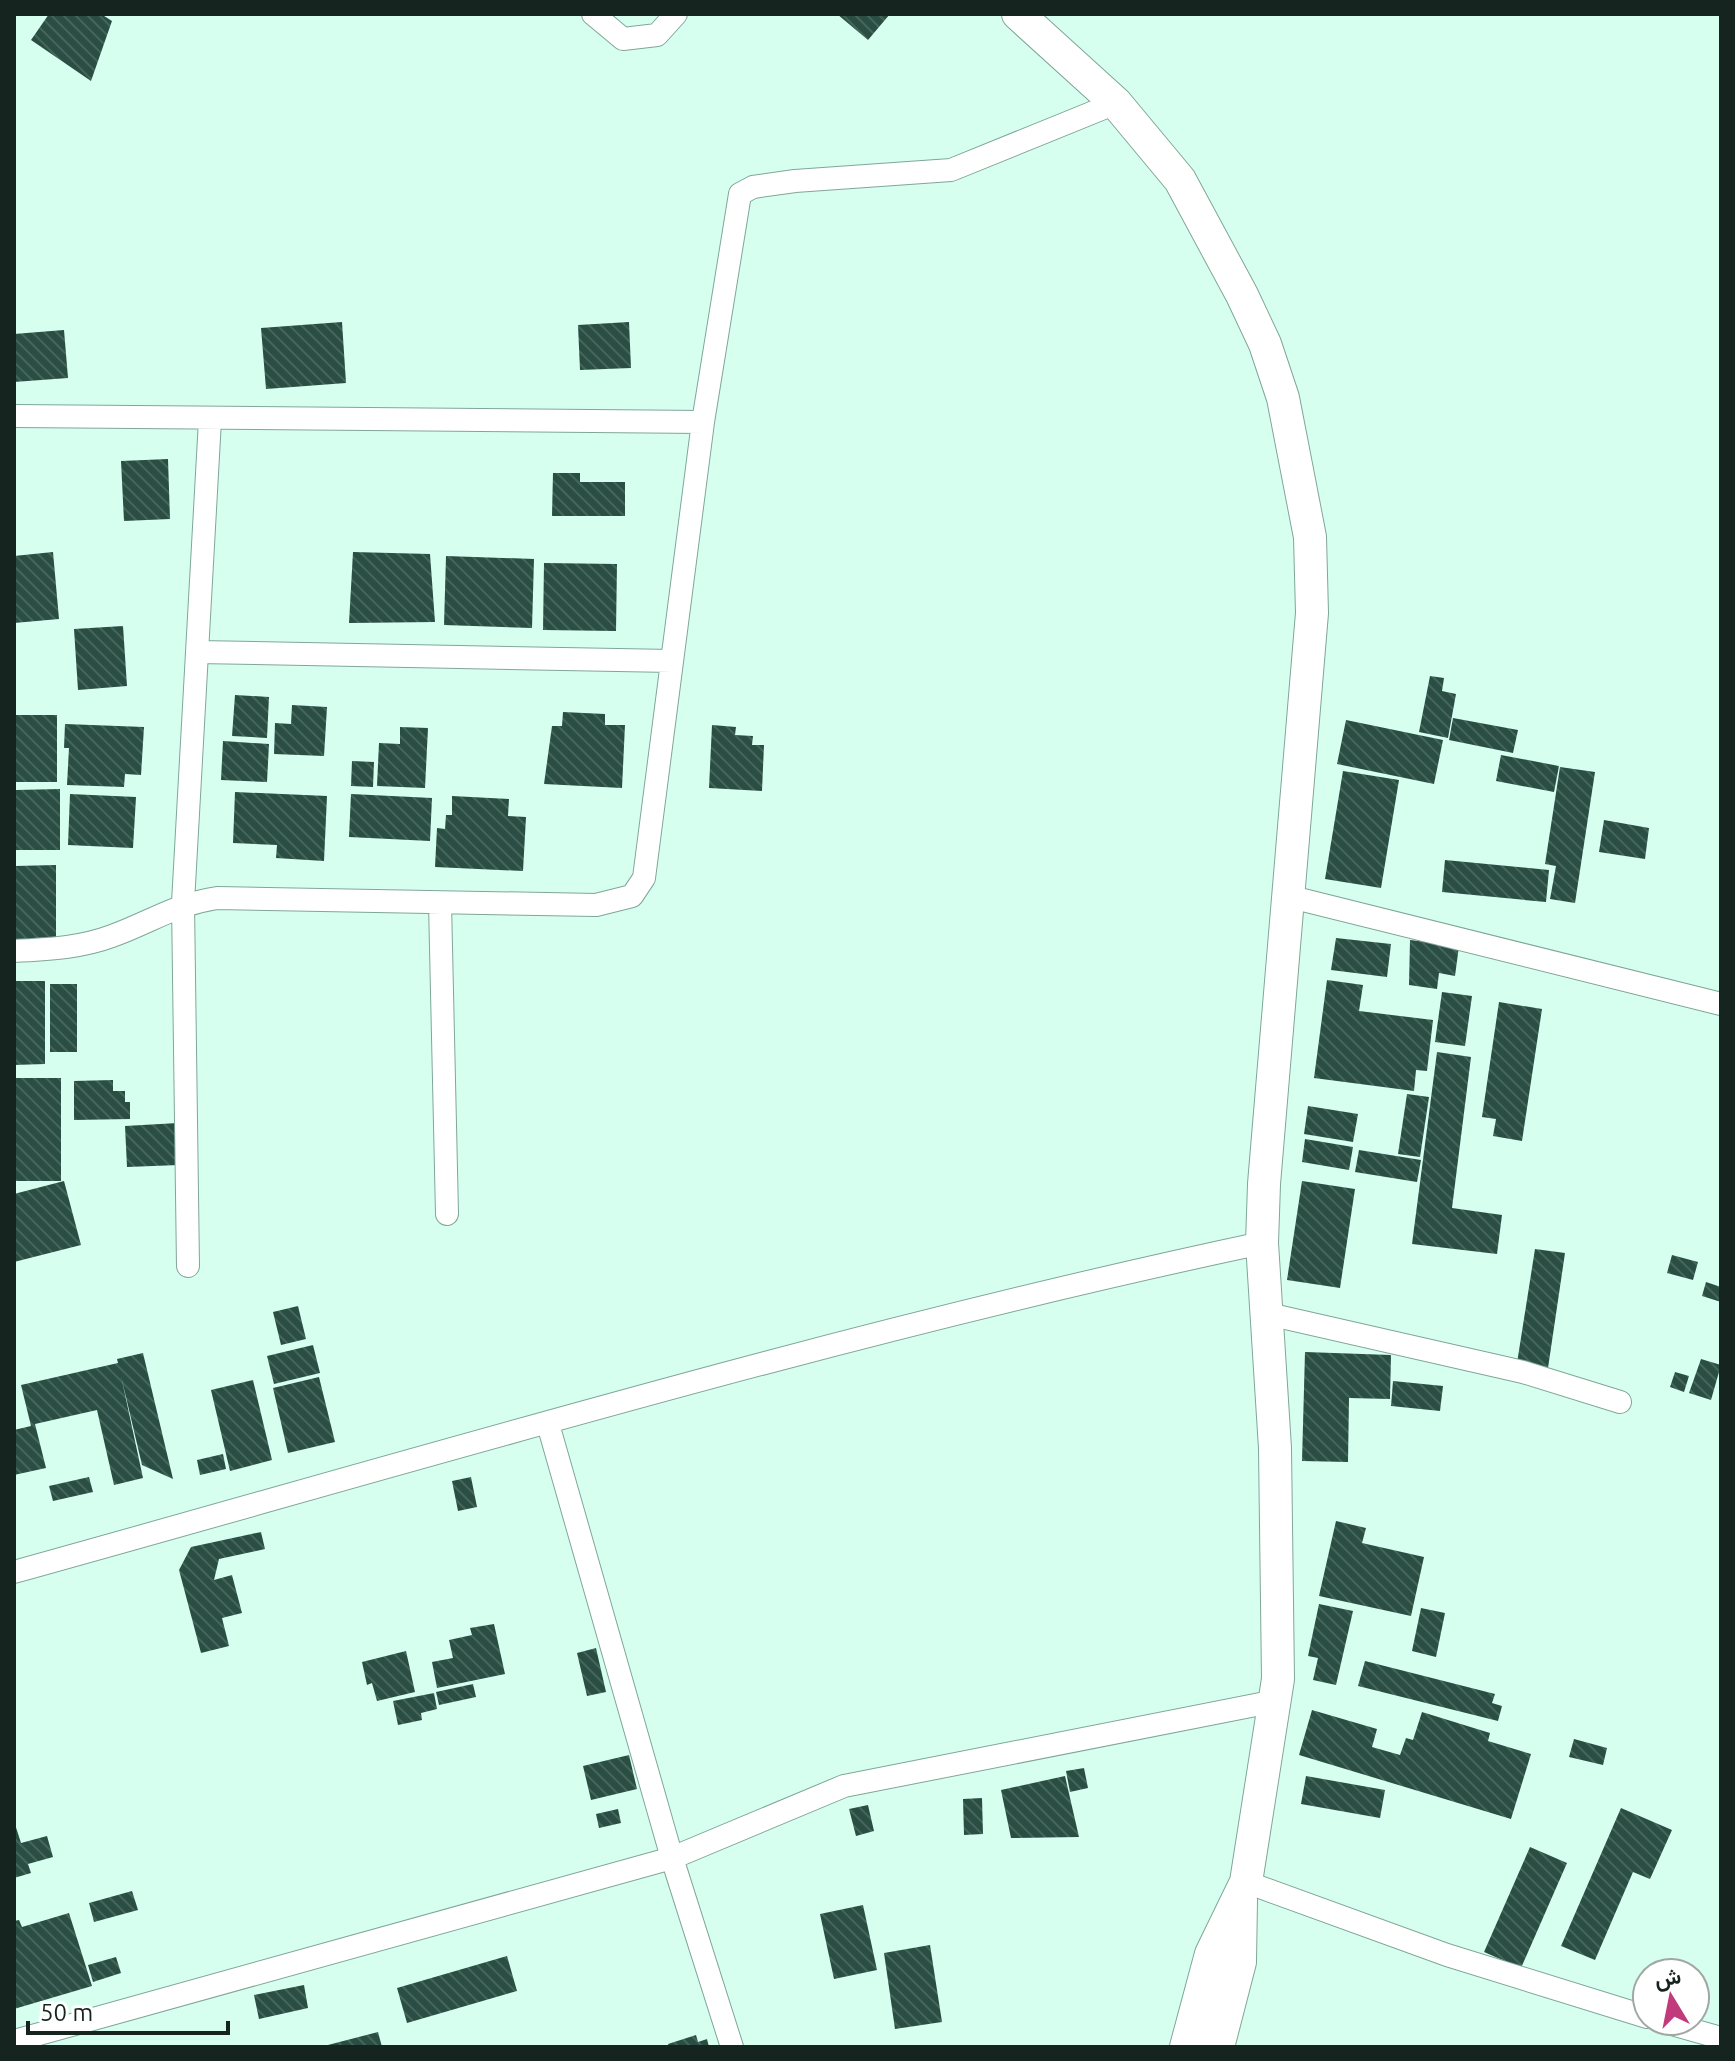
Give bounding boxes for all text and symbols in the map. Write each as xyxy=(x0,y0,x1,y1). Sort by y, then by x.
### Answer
north arrow xyxy=(1631,1957,1711,2037)
text: ش xyxy=(1652,1962,1683,1993)
scale bar xyxy=(28,1985,228,2035)
text: 50 m xyxy=(40,1999,93,2026)

